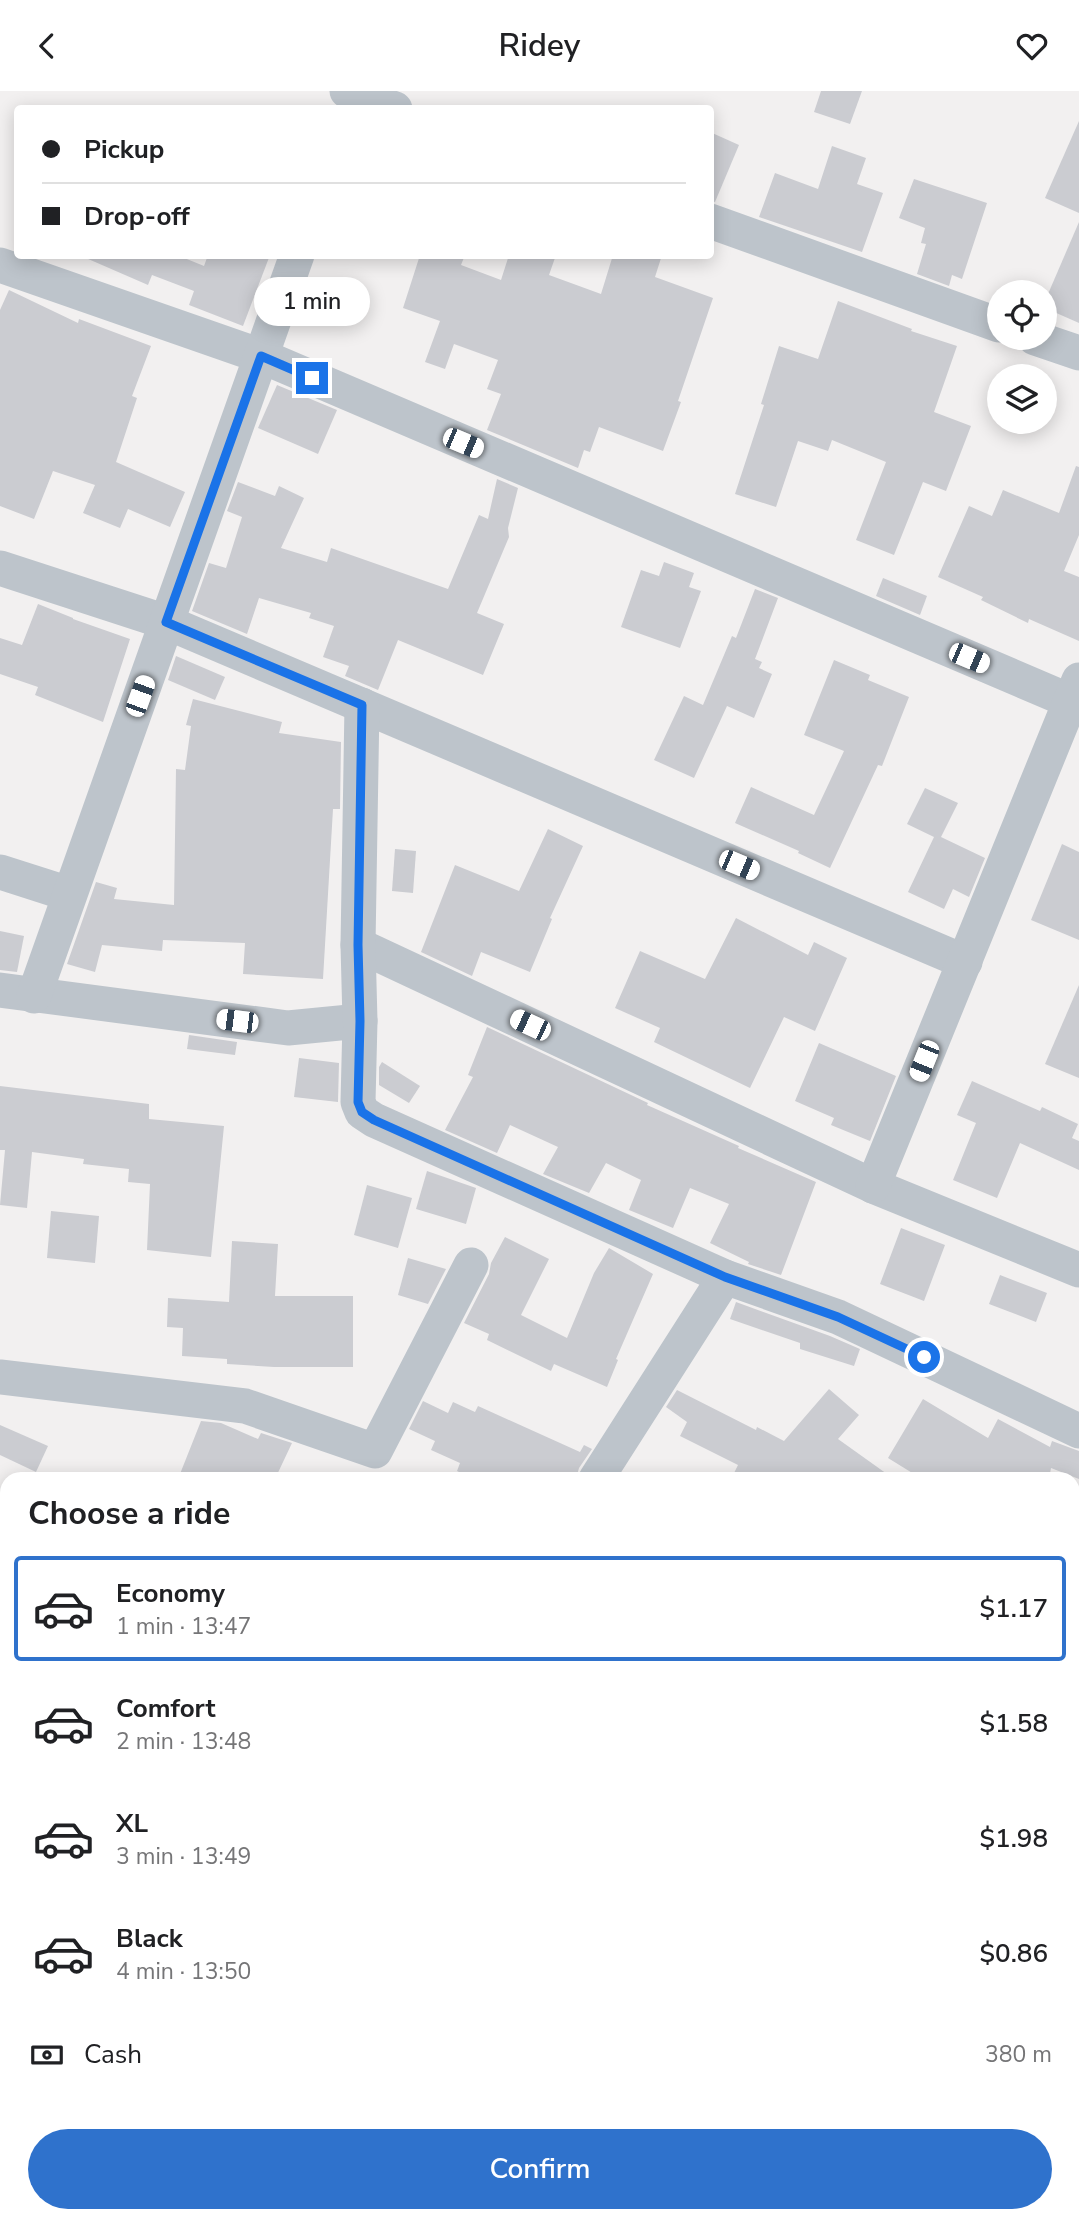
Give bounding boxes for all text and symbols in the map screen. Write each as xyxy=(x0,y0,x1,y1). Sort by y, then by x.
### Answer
text: Ridey xyxy=(499,24,580,67)
icon: back xyxy=(28,27,66,65)
icon: heart xyxy=(1013,27,1051,65)
text: Pickup xyxy=(84,132,164,167)
text: Drop-off xyxy=(84,199,190,234)
callout: 1 min xyxy=(254,277,370,325)
map controls xyxy=(987,280,1057,434)
button: locate xyxy=(987,280,1057,350)
text: 1 min xyxy=(283,286,341,317)
route end xyxy=(296,362,328,394)
button: layers xyxy=(987,364,1057,434)
car xyxy=(440,425,487,461)
car xyxy=(946,640,993,676)
car xyxy=(123,673,158,719)
car xyxy=(716,847,763,883)
car xyxy=(507,1007,554,1043)
car xyxy=(215,1008,260,1034)
car xyxy=(907,1038,942,1084)
route start xyxy=(908,1341,940,1373)
text: Choose a ride xyxy=(28,1492,230,1535)
text: Economy xyxy=(116,1576,225,1611)
icon: car xyxy=(32,1577,95,1640)
text: $1.17 xyxy=(979,1591,1048,1626)
text: 1 min · 13:47 xyxy=(116,1611,251,1642)
text: Comfort xyxy=(116,1691,216,1726)
icon: car xyxy=(32,1692,95,1755)
text: $1.58 xyxy=(979,1706,1048,1741)
text: 2 min · 13:48 xyxy=(116,1726,251,1757)
text: XL xyxy=(116,1806,148,1841)
icon: car xyxy=(32,1807,95,1870)
text: $1.98 xyxy=(979,1821,1048,1856)
text: 3 min · 13:49 xyxy=(116,1841,251,1872)
text: Black xyxy=(116,1921,183,1956)
icon: car xyxy=(32,1922,95,1985)
text: $0.86 xyxy=(979,1936,1048,1971)
text: 4 min · 13:50 xyxy=(116,1956,251,1987)
icon: cash xyxy=(28,2036,66,2074)
text: Cash xyxy=(84,2037,142,2072)
text: 380 m xyxy=(985,2039,1052,2070)
button: Confirm xyxy=(28,2129,1052,2209)

